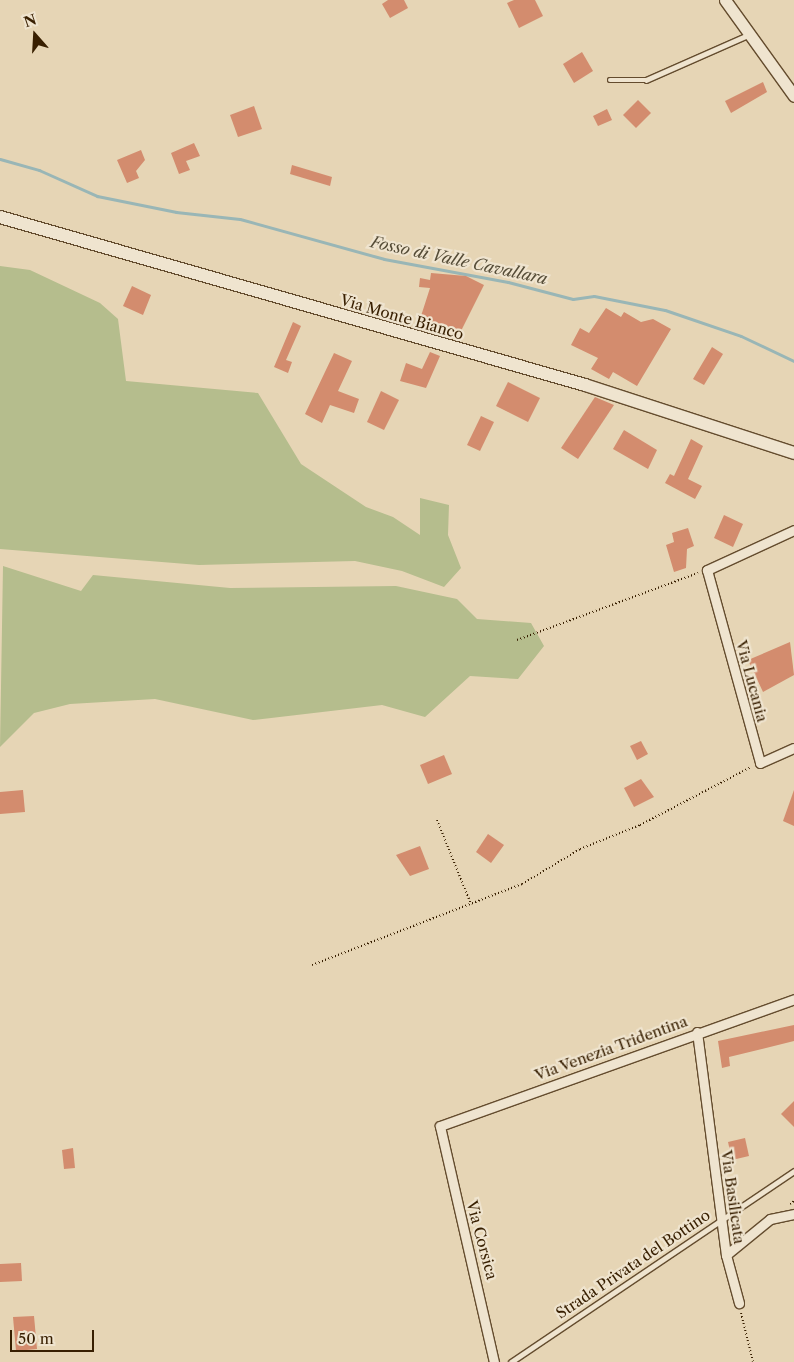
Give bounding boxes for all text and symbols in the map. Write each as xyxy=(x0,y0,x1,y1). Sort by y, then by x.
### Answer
north arrow xyxy=(10,10,60,60)
text: N xyxy=(21,10,39,31)
water label: Fosso di Valle Cavallara xyxy=(369,232,549,288)
street label: Via Monte Bianco xyxy=(338,291,466,343)
street label: Via Lucania xyxy=(732,638,772,724)
street label: Via Venezia Tridentina xyxy=(532,1012,690,1084)
street label: Via Basilicata xyxy=(717,1149,749,1245)
street label: Via Corsica xyxy=(463,1198,501,1282)
street label: Strada Privata del Bottino xyxy=(552,1206,714,1322)
scale bar xyxy=(12,1320,96,1352)
text: 50 m xyxy=(18,1329,54,1348)

